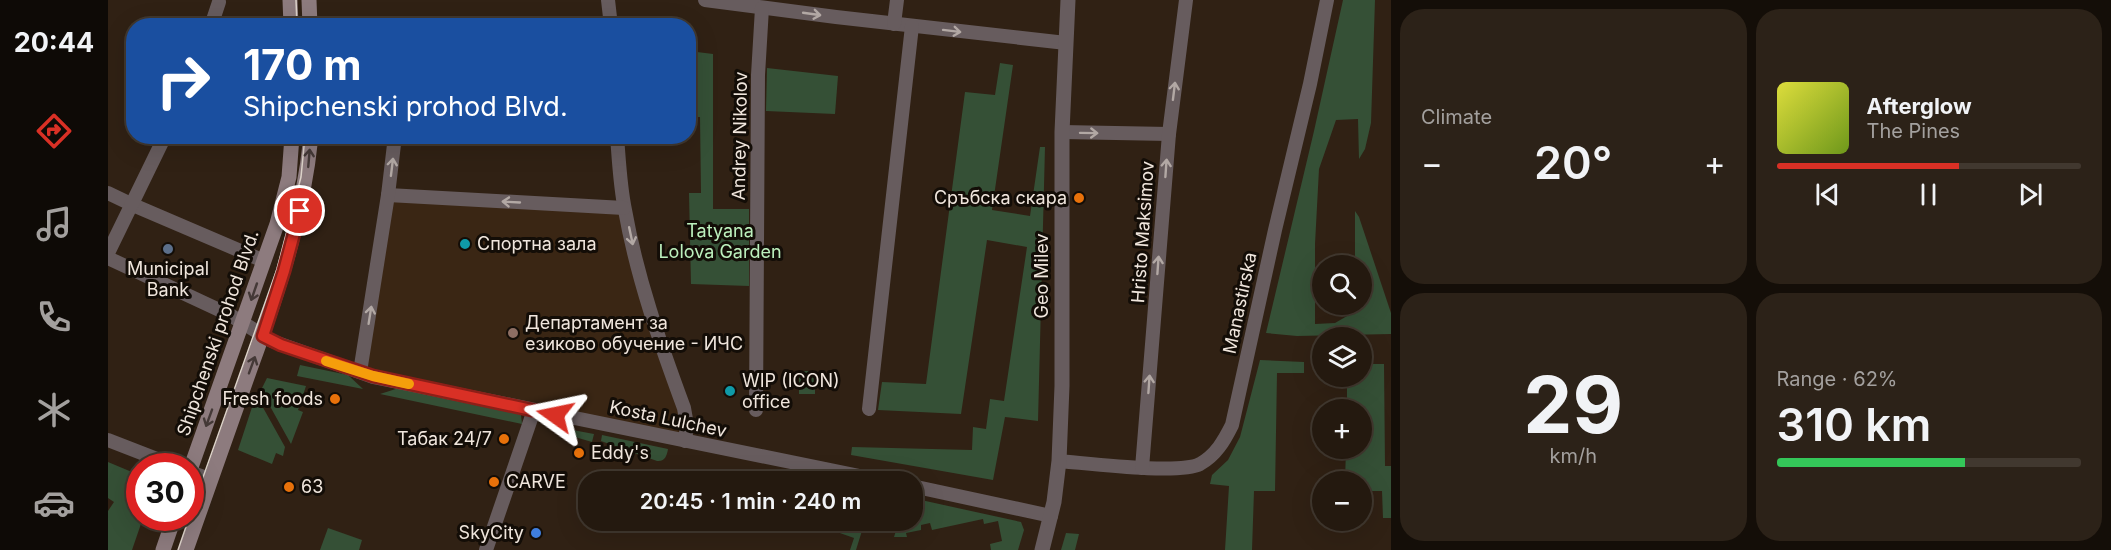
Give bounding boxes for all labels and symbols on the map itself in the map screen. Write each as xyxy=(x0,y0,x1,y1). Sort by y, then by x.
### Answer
one-way arrow xyxy=(802,9,821,20)
one-way arrow xyxy=(942,26,962,37)
street label: Andrey Nikolov xyxy=(728,71,751,201)
one-way arrow xyxy=(1169,82,1180,102)
one-way arrow xyxy=(1079,127,1099,138)
one-way arrow xyxy=(304,148,315,168)
one-way arrow xyxy=(387,157,398,177)
one-way arrow xyxy=(1161,158,1172,178)
street label: Hristo Maksimov xyxy=(1127,160,1158,304)
pin xyxy=(274,185,325,236)
place label: Сръбска скара xyxy=(934,187,1067,208)
marker: Сръбска скара xyxy=(1072,191,1086,205)
one-way arrow xyxy=(501,196,521,207)
park label: Tatyana Lolova Garden xyxy=(658,220,782,262)
one-way arrow xyxy=(625,226,637,245)
street label: Shipchenski prohod Blvd. xyxy=(172,227,263,439)
place label: Спортна зала xyxy=(477,233,597,254)
street label: Geo Milev xyxy=(1031,233,1052,319)
marker: Спортна зала xyxy=(458,237,472,251)
marker: Municipal Bank xyxy=(161,242,175,256)
street label: Manastirska xyxy=(1219,250,1261,356)
one-way arrow xyxy=(1153,256,1164,276)
place label: Municipal Bank xyxy=(127,258,209,300)
one-way arrow xyxy=(247,282,258,301)
one-way arrow xyxy=(365,306,376,325)
place label: Департамент за езиково обучение - ИЧС xyxy=(525,312,743,354)
marker: Департамент за езиково обучение - ИЧС xyxy=(506,326,520,340)
one-way arrow xyxy=(247,356,258,375)
place label: WIP (ICON) office xyxy=(742,370,840,412)
one-way arrow xyxy=(1144,375,1155,395)
position arrow xyxy=(523,383,587,447)
marker: WIP (ICON) office xyxy=(723,384,737,398)
place label: Fresh foods xyxy=(222,388,323,409)
marker: Fresh foods xyxy=(328,392,342,406)
street label: Kosta Lulchev xyxy=(608,396,729,441)
one-way arrow xyxy=(203,408,214,427)
place label: Табак 24/7 xyxy=(397,428,492,449)
marker: Табак 24/7 xyxy=(497,432,511,446)
place label: Eddy's xyxy=(591,442,649,463)
marker: Eddy's xyxy=(572,446,586,460)
speed limit sign: 30 xyxy=(126,453,204,531)
place label: CARVE xyxy=(506,471,566,492)
marker: CARVE xyxy=(487,475,501,489)
place label: 63 xyxy=(301,476,323,497)
marker: 63 xyxy=(282,480,296,494)
place label: SkyCity xyxy=(459,522,524,543)
marker: SkyCity xyxy=(529,526,543,540)

